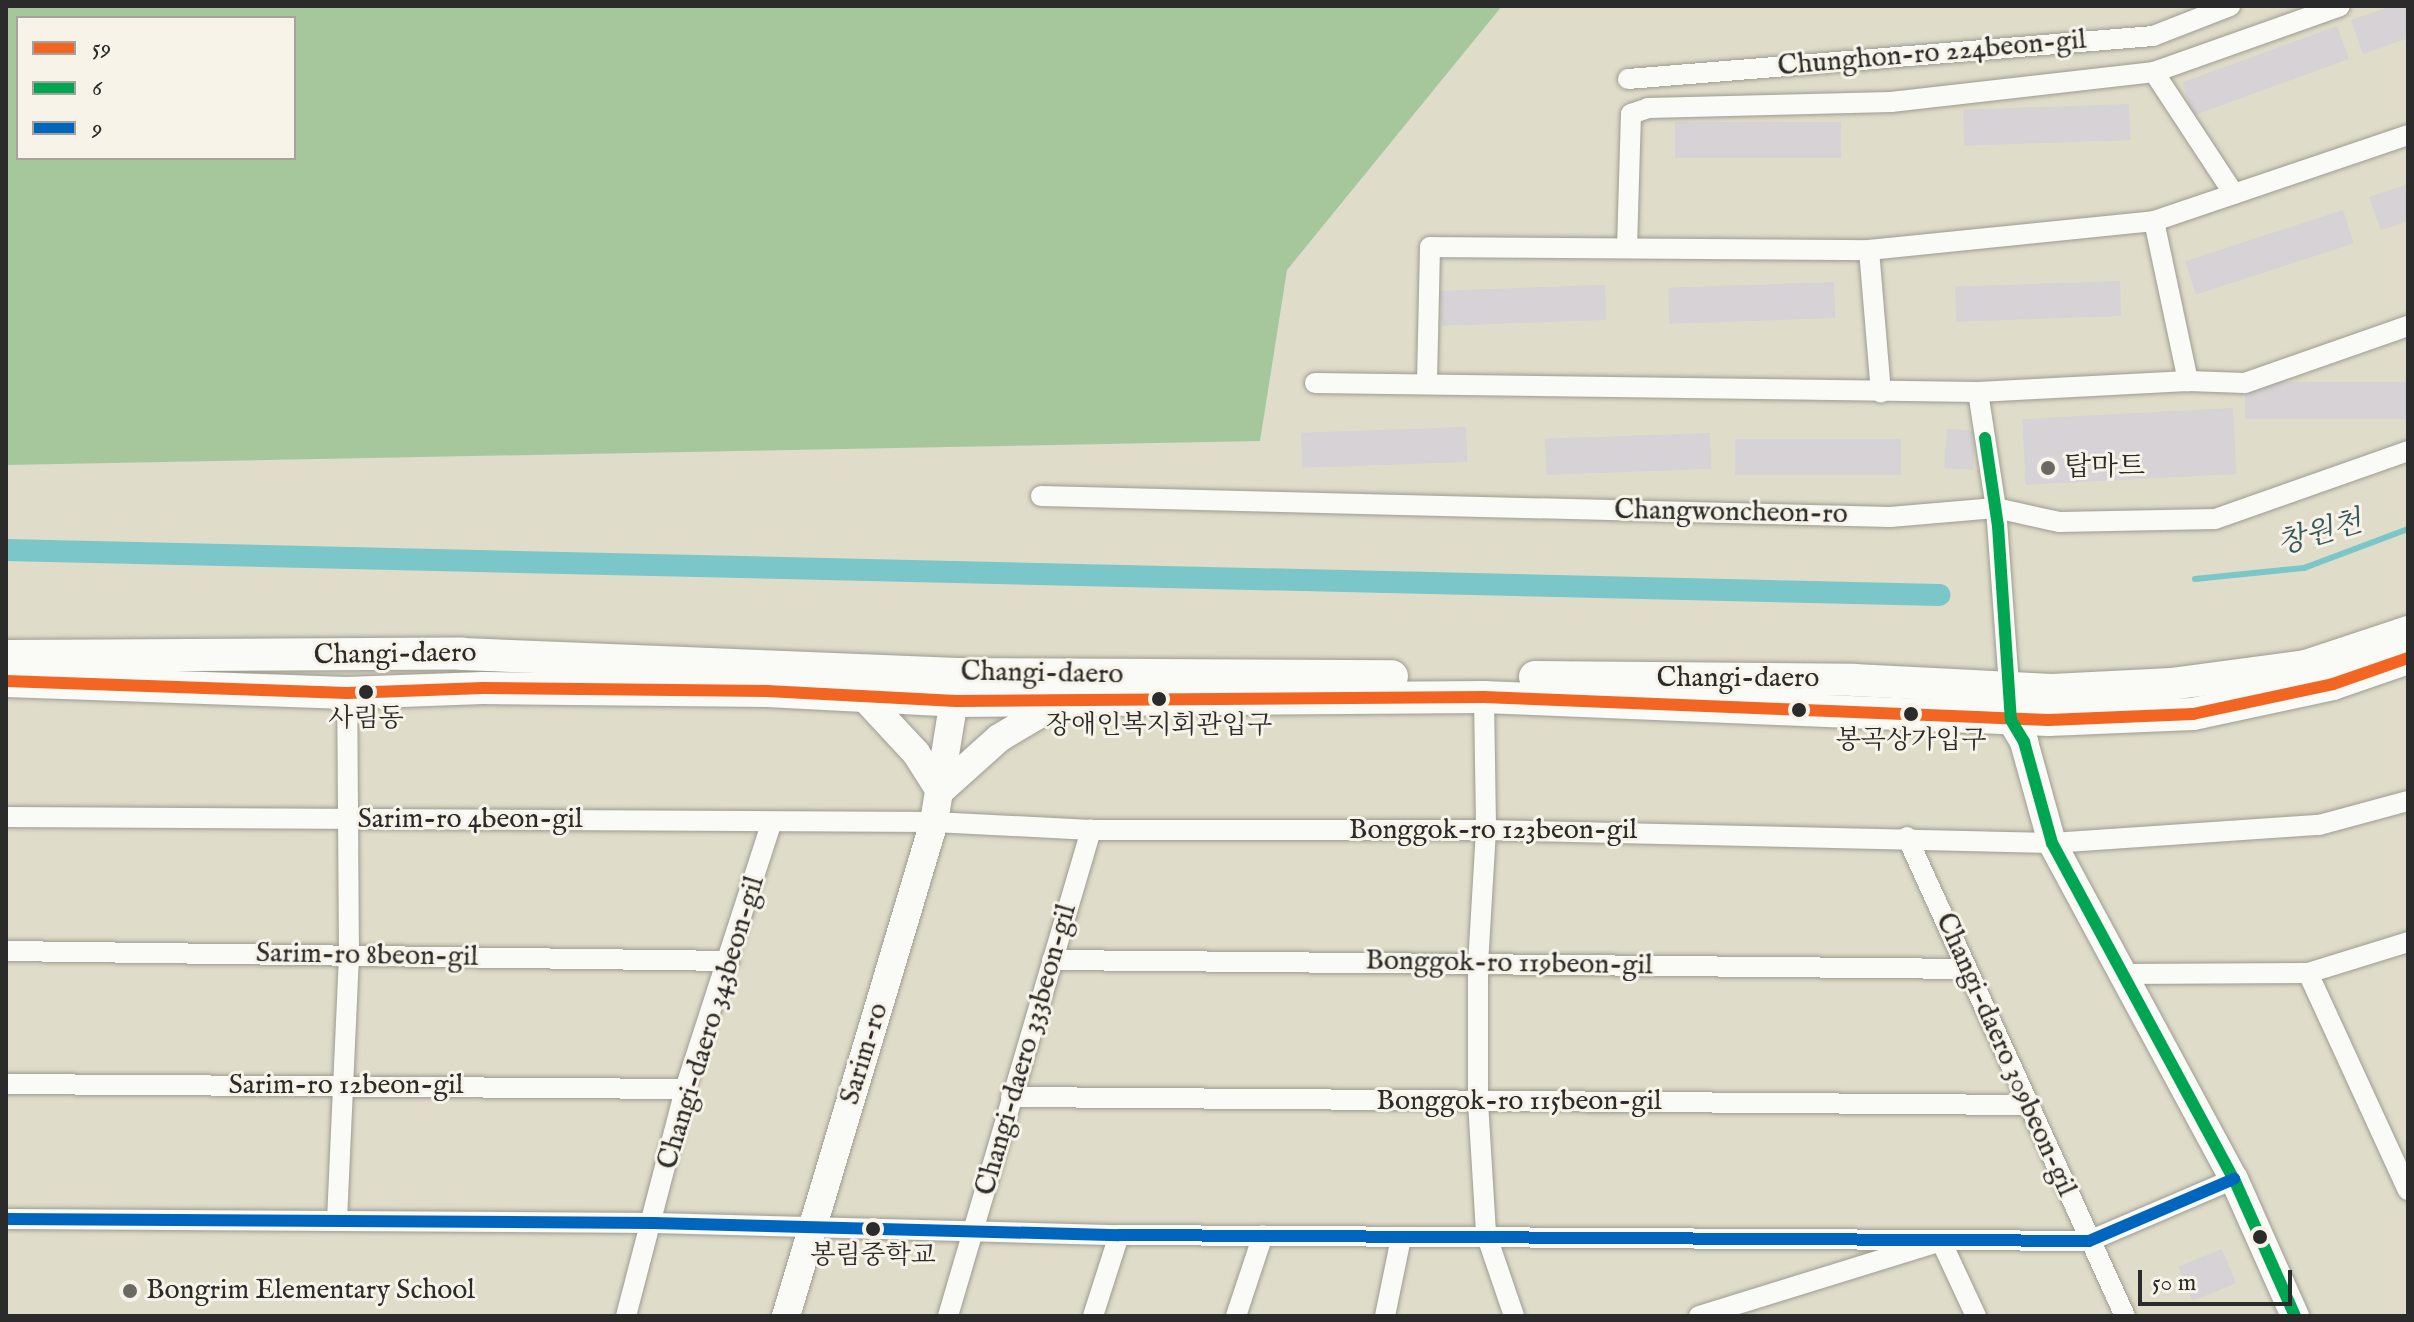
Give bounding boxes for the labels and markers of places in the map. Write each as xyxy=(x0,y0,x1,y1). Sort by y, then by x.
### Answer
place label: 탑마트 xyxy=(2064,451,2145,485)
marker: 탑마트 xyxy=(2039,459,2057,477)
marker: 사림동 xyxy=(358,684,374,700)
marker: 장애인복지회관입구 xyxy=(1151,691,1167,707)
unlabelled marker xyxy=(1791,702,1807,718)
place label: 사림동 xyxy=(328,703,404,735)
marker: 봉곡상가입구 xyxy=(1903,706,1919,722)
place label: 장애인복지회관입구 xyxy=(1046,710,1272,742)
place label: 봉곡상가입구 xyxy=(1836,725,1986,757)
marker: 봉림중학교 xyxy=(865,1221,881,1237)
unlabelled marker xyxy=(2252,1229,2268,1245)
place label: 봉림중학교 xyxy=(810,1240,936,1272)
place label: Bongrim Elementary School xyxy=(146,1274,475,1308)
marker: Bongrim Elementary School xyxy=(121,1282,139,1300)

